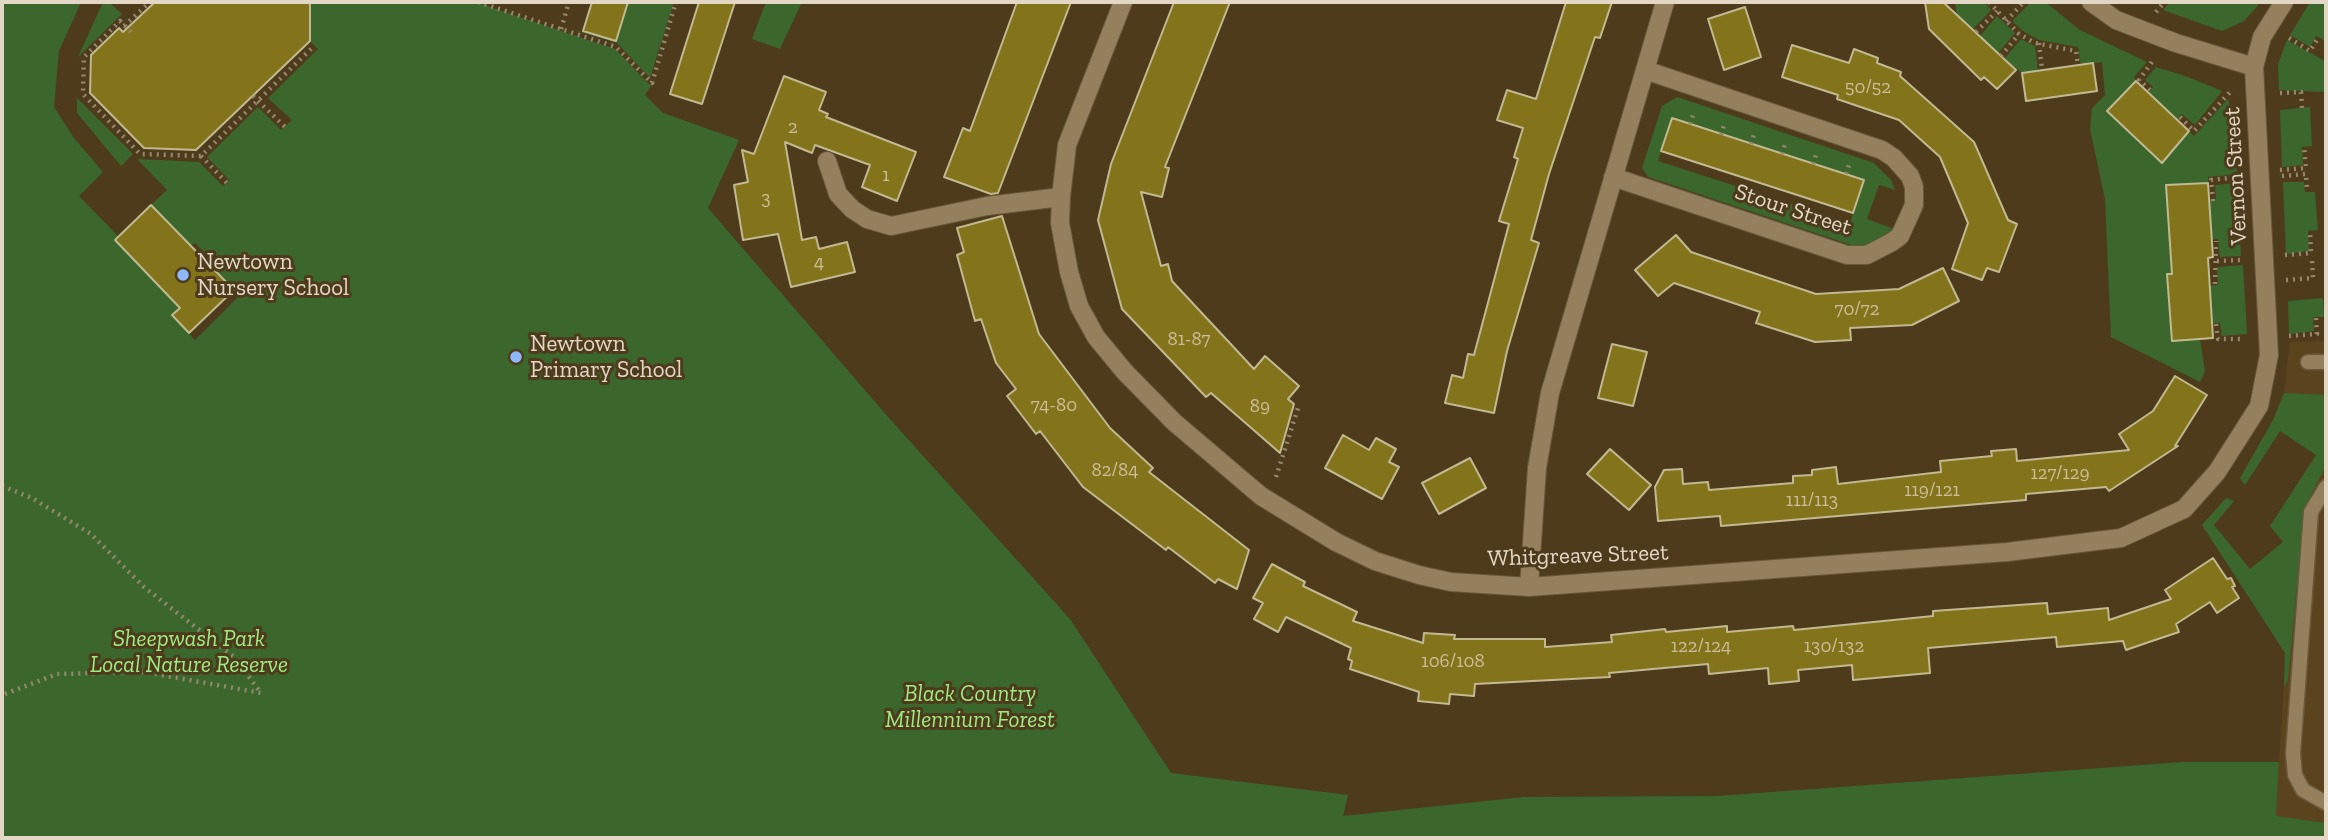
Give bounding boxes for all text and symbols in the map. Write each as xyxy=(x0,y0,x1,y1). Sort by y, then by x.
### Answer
house number: 50/52 xyxy=(1845,77,1891,99)
street label: Vernon Street xyxy=(2219,106,2253,246)
house number: 2 xyxy=(788,117,798,139)
house number: 1 xyxy=(882,165,890,187)
street label: Stour Street xyxy=(1731,178,1855,242)
house number: 3 xyxy=(761,188,771,210)
place label: Newtown Nursery School xyxy=(197,248,349,302)
house number: 4 xyxy=(814,252,824,274)
marker: Newtown Nursery School xyxy=(175,267,191,283)
house number: 70/72 xyxy=(1834,299,1880,321)
house number: 81-87 xyxy=(1167,329,1211,351)
place label: Newtown Primary School xyxy=(530,330,682,384)
marker: Newtown Primary School xyxy=(508,349,524,365)
house number: 74-80 xyxy=(1031,395,1077,417)
house number: 89 xyxy=(1250,396,1270,418)
house number: 82/84 xyxy=(1092,460,1138,482)
house number: 127/129 xyxy=(2030,463,2090,485)
house number: 119/121 xyxy=(1904,480,1960,502)
house number: 111/113 xyxy=(1786,490,1838,512)
street label: Whitgreave Street xyxy=(1487,539,1669,573)
park label: Sheepwash Park Local Nature Reserve xyxy=(90,625,288,679)
house number: 122/124 xyxy=(1671,636,1731,658)
house number: 130/132 xyxy=(1804,636,1864,658)
house number: 106/108 xyxy=(1421,651,1485,673)
park label: Black Country Millennium Forest xyxy=(885,680,1055,734)

